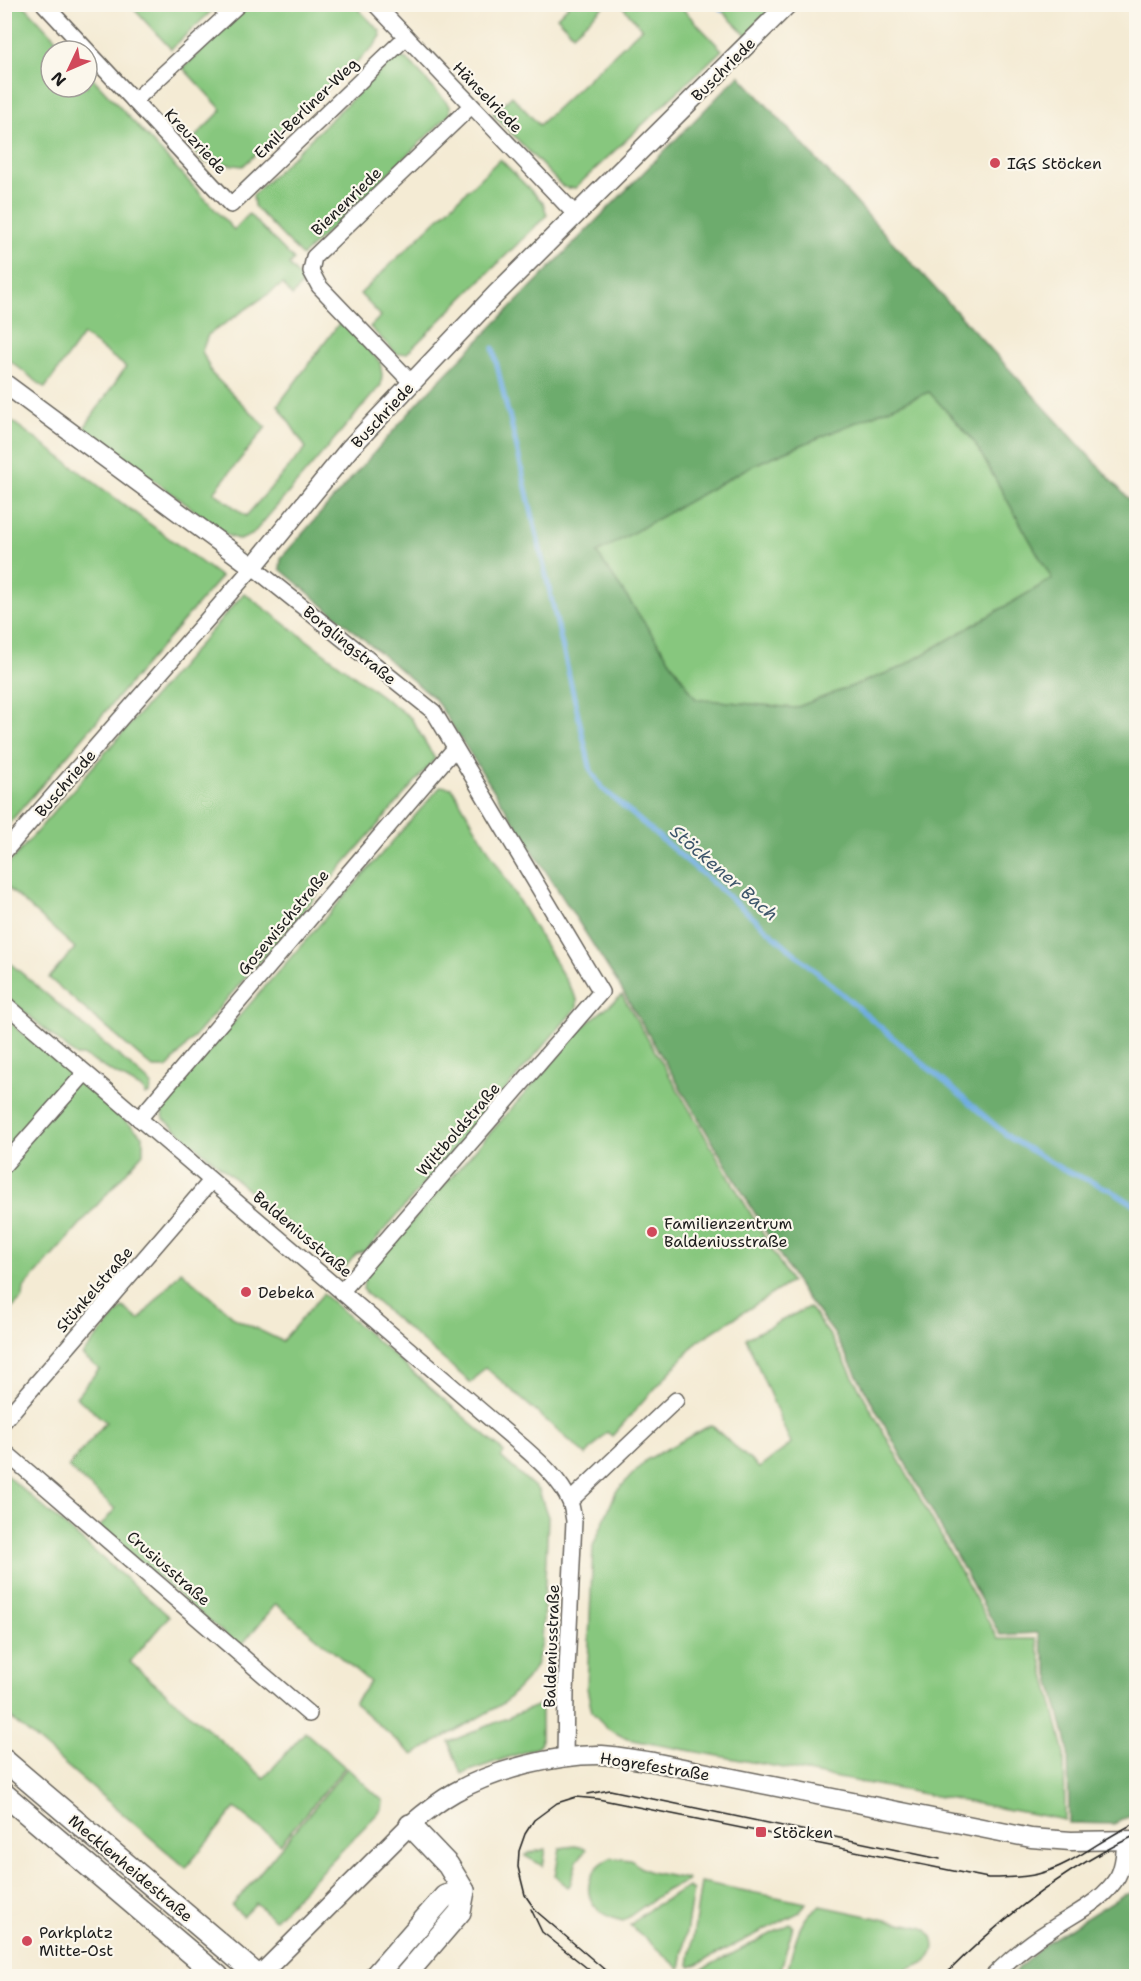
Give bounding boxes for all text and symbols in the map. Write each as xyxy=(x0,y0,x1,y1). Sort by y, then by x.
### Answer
street label: Buschriede xyxy=(687,33,760,106)
north arrow xyxy=(39,39,99,99)
street label: Emil-Berliner-Weg xyxy=(250,53,363,164)
street label: Hänselriede xyxy=(448,57,527,138)
text: N xyxy=(47,67,71,91)
street label: Kreuzriede xyxy=(160,104,231,179)
place label: IGS Stöcken xyxy=(1007,153,1102,174)
marker: IGS Stöcken xyxy=(988,156,1002,170)
street label: Bienenriede xyxy=(307,162,386,240)
street label: Buschriede xyxy=(346,378,418,453)
street label: Borglingstraße xyxy=(299,601,401,689)
street label: Buschriede xyxy=(30,745,100,821)
water label: Stöckener Bach xyxy=(665,819,783,927)
street label: Gosewischstraße xyxy=(233,865,334,980)
street label: Wittboldstraße xyxy=(412,1078,505,1181)
street label: Baldeniusstraße xyxy=(249,1187,357,1282)
place label: Familienzentrum Baldeniusstraße xyxy=(664,1213,792,1252)
marker: Familienzentrum Baldeniusstraße xyxy=(645,1225,659,1239)
street label: Stünkelstraße xyxy=(51,1242,137,1337)
place label: Debeka xyxy=(258,1282,314,1303)
marker: Debeka xyxy=(239,1285,253,1299)
street label: Crusiusstraße xyxy=(122,1526,215,1611)
street label: Baldeniusstraße xyxy=(539,1584,564,1708)
street label: Hogrefestraße xyxy=(599,1747,711,1786)
street label: Mecklenheidestraße xyxy=(64,1810,197,1927)
place label: Stöcken xyxy=(773,1822,833,1843)
marker: Stöcken xyxy=(754,1825,768,1839)
place label: Parkplatz Mitte-Ost xyxy=(39,1922,113,1961)
marker: Parkplatz Mitte-Ost xyxy=(20,1934,34,1948)

